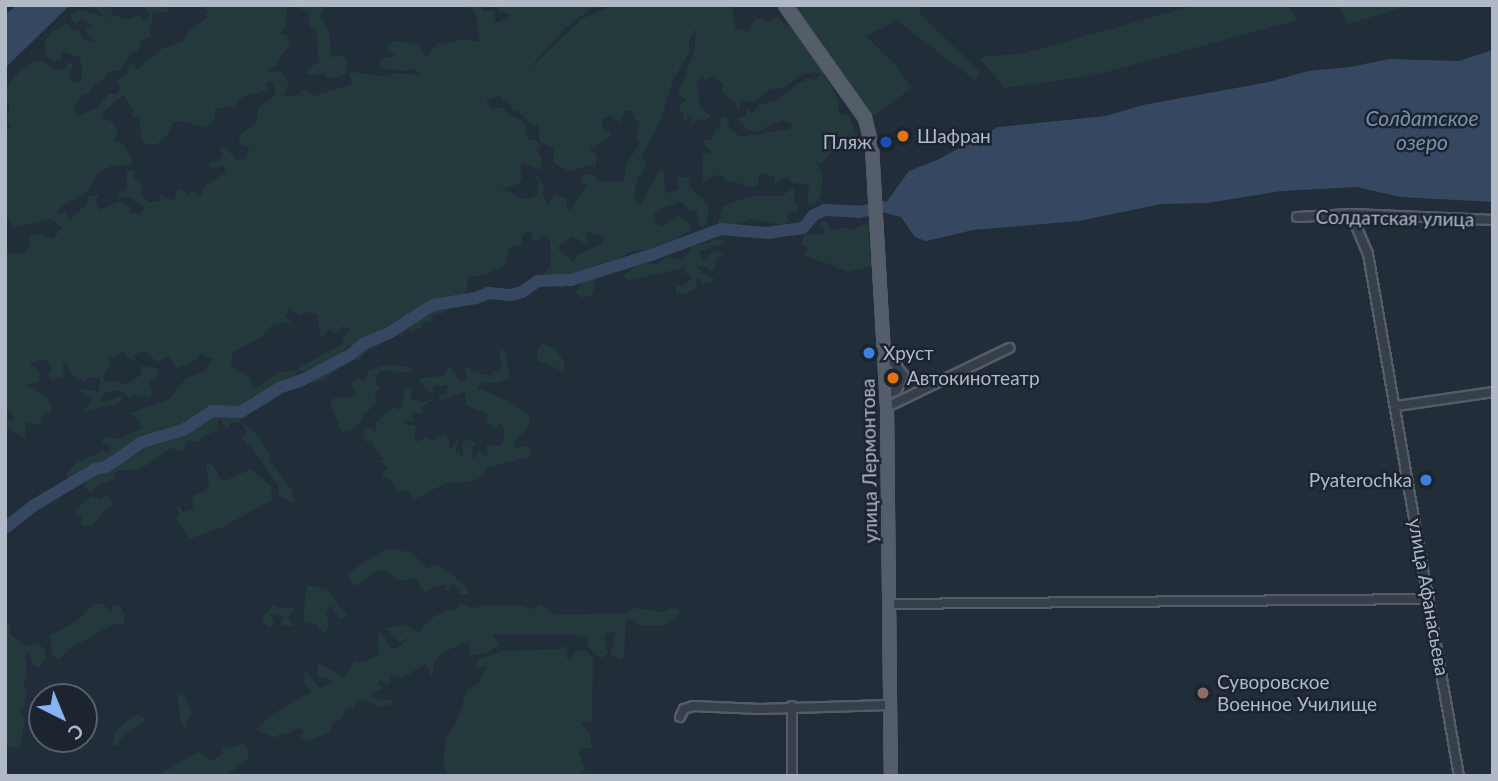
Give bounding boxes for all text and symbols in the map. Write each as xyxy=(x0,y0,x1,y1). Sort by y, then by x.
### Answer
water label: Солдатское озеро xyxy=(1365,105,1479,155)
place label: Шафран xyxy=(917,125,991,147)
marker: Шафран xyxy=(895,128,911,144)
place label: Пляж xyxy=(823,131,872,153)
marker: Пляж xyxy=(878,134,894,150)
street label: Солдатская улица xyxy=(1315,205,1475,231)
place label: Хруст xyxy=(883,342,934,364)
marker: Хруст xyxy=(861,345,877,361)
place label: Автокинотеатр xyxy=(907,367,1040,389)
marker: Автокинотеатр xyxy=(885,370,901,386)
street label: улица Лермонтова xyxy=(856,378,882,544)
place label: Pyaterochka xyxy=(1309,469,1412,491)
marker: Pyaterochka xyxy=(1418,472,1434,488)
street label: улица Афанасьева xyxy=(1404,517,1454,677)
place label: Суворовское Военное Училище xyxy=(1217,671,1377,715)
north arrow xyxy=(28,683,98,753)
marker: Суворовское Военное Училище xyxy=(1195,685,1211,701)
text: С xyxy=(64,720,89,745)

